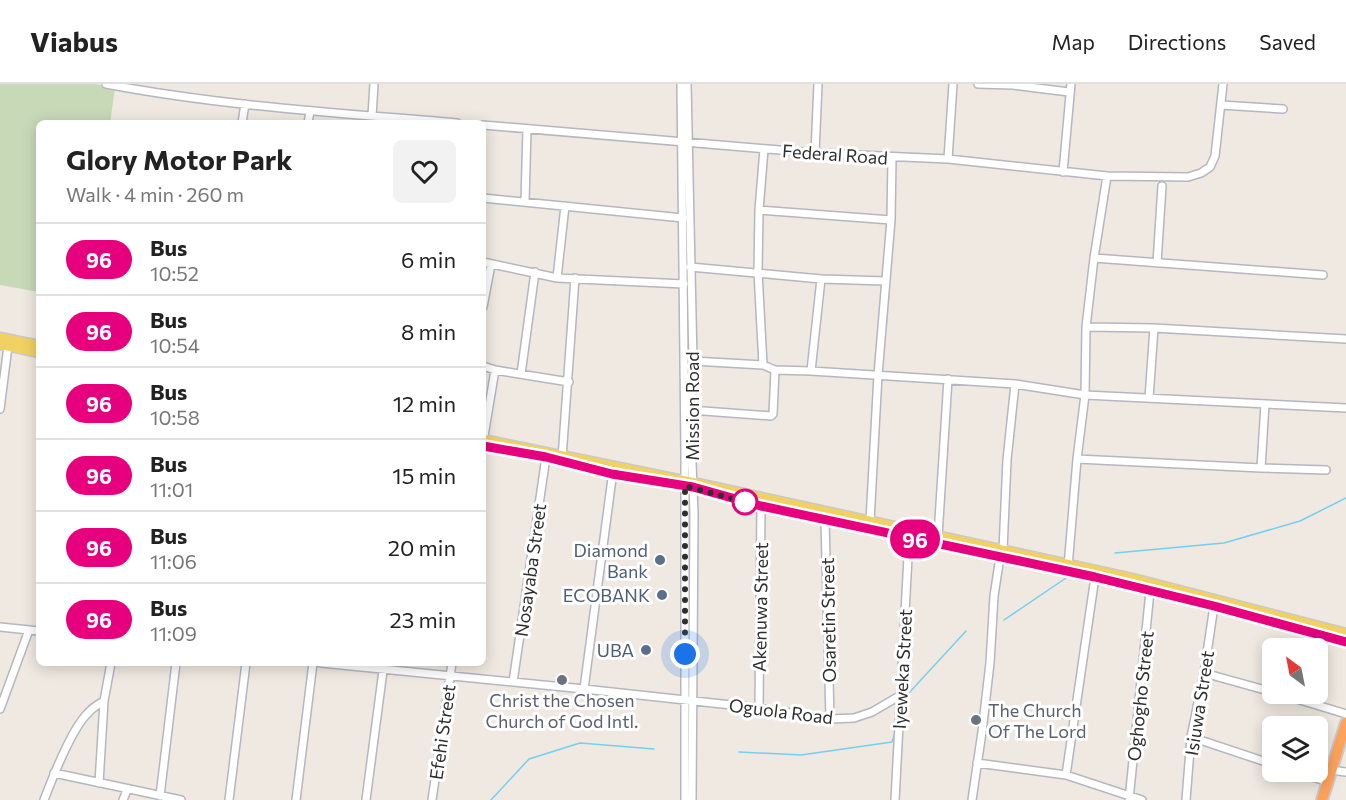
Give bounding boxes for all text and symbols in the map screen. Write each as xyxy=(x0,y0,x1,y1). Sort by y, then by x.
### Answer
text: Viabus xyxy=(30,24,118,58)
text: Map xyxy=(1052,29,1095,54)
text: Directions xyxy=(1128,29,1226,54)
text: Saved xyxy=(1259,29,1316,54)
street label: Federal Road xyxy=(781,139,889,169)
button: heart xyxy=(393,140,456,203)
text: Glory Motor Park xyxy=(66,142,292,176)
text: Walk · 4 min · 260 m xyxy=(66,182,244,206)
text: Bus xyxy=(150,234,187,261)
text: 6 min xyxy=(401,246,456,273)
text: 96 xyxy=(86,247,112,272)
text: 10:52 xyxy=(150,261,199,285)
text: Bus xyxy=(150,306,187,333)
text: 8 min xyxy=(401,318,456,345)
text: 96 xyxy=(86,319,112,344)
text: 10:54 xyxy=(150,333,200,357)
street label: Mission Road xyxy=(681,351,703,461)
text: Bus xyxy=(150,378,187,405)
text: 12 min xyxy=(393,390,456,417)
text: 96 xyxy=(86,391,112,416)
text: 10:58 xyxy=(150,405,200,429)
text: Bus xyxy=(150,450,187,477)
text: 15 min xyxy=(392,462,456,489)
text: 96 xyxy=(86,463,112,488)
text: 11:01 xyxy=(150,477,193,501)
unlabelled marker xyxy=(732,489,758,515)
street label: Nosayaba Street xyxy=(510,502,550,638)
line badge: 96 xyxy=(888,520,942,558)
text: Bus xyxy=(150,522,187,549)
text: 96 xyxy=(902,527,928,552)
text: 20 min xyxy=(388,534,456,561)
text: 96 xyxy=(86,535,112,560)
place label: Diamond Bank xyxy=(574,539,648,582)
street label: Akenuwa Street xyxy=(748,542,772,672)
text: 11:06 xyxy=(150,549,197,573)
marker: Diamond Bank xyxy=(653,553,667,567)
street label: Osaretin Street xyxy=(816,557,840,683)
place label: ECOBANK xyxy=(563,584,650,606)
marker: ECOBANK xyxy=(655,588,669,602)
text: Bus xyxy=(150,594,187,621)
text: 23 min xyxy=(390,606,456,633)
text: 96 xyxy=(86,607,112,632)
street label: Iyeweka Street xyxy=(888,608,916,730)
text: 11:09 xyxy=(150,621,197,645)
street label: Oghogho Street xyxy=(1122,630,1158,762)
north arrow xyxy=(1262,638,1328,704)
map controls xyxy=(1262,638,1328,782)
place label: UBA xyxy=(597,639,634,661)
your location xyxy=(670,639,700,669)
marker: UBA xyxy=(639,643,653,657)
street label: Isiuwa Street xyxy=(1180,649,1218,757)
marker: Christ the Chosen Church of God Intl. xyxy=(555,673,569,687)
street label: Efehi Street xyxy=(424,683,460,781)
place label: Christ the Chosen Church of God Intl. xyxy=(486,689,638,732)
street label: Oguola Road xyxy=(728,694,834,728)
place label: The Church Of The Lord xyxy=(988,699,1086,742)
marker: The Church Of The Lord xyxy=(969,713,983,727)
button: layers xyxy=(1262,716,1328,782)

